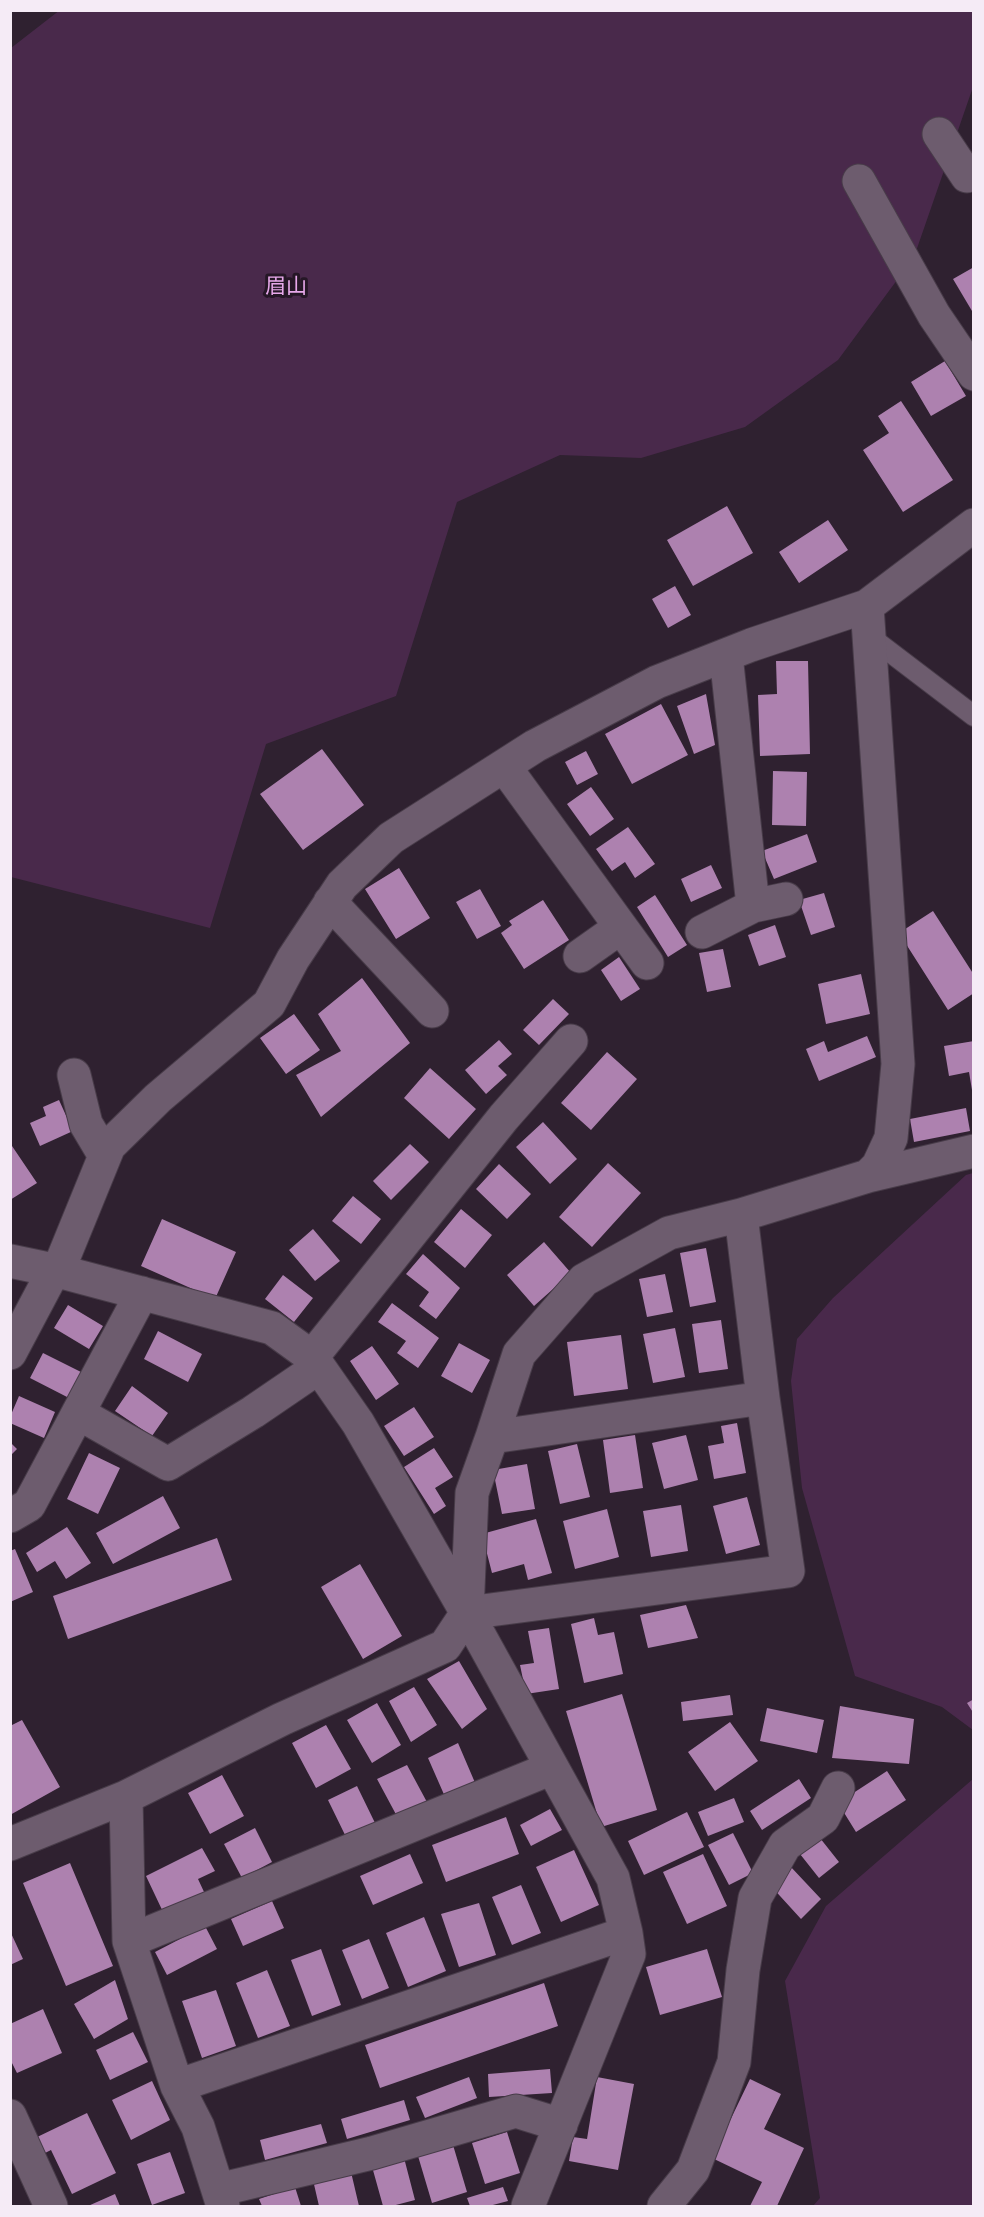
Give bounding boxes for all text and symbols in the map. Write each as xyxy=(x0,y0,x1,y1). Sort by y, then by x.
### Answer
park label: 眉山 xyxy=(265,273,307,299)

